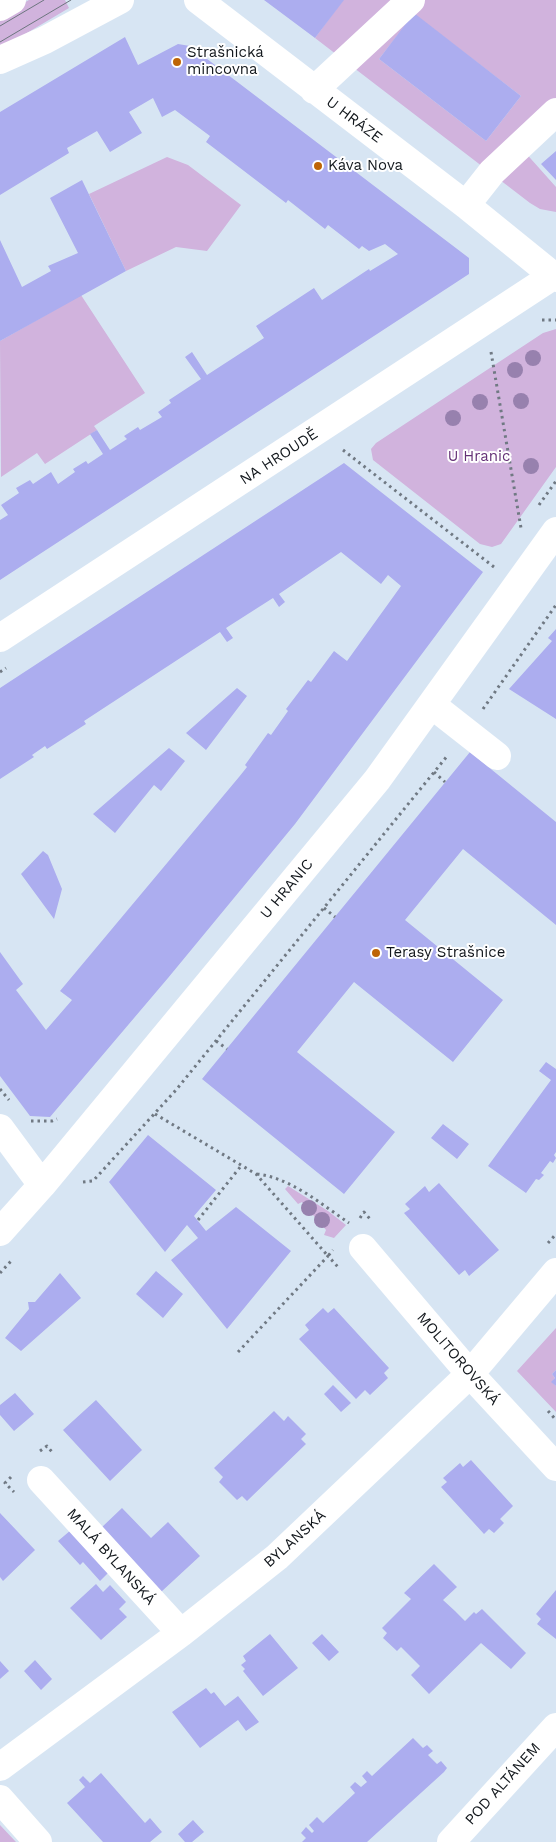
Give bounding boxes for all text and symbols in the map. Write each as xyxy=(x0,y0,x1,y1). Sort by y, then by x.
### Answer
place label: Strašnická mincovna xyxy=(187,44,264,79)
marker: Strašnická mincovna xyxy=(171,56,183,68)
street label: U HRÁZE xyxy=(322,93,386,147)
place label: Káva Nova xyxy=(328,157,403,175)
marker: Káva Nova xyxy=(312,160,324,172)
street label: NA HROUDĚ xyxy=(237,425,321,489)
park label: U Hranic xyxy=(448,448,510,466)
street label: U HRANIC xyxy=(257,855,317,923)
place label: Terasy Strašnice xyxy=(386,944,505,962)
marker: Terasy Strašnice xyxy=(370,947,382,959)
street label: MOLITOROVSKÁ xyxy=(413,1309,503,1409)
street label: MALÁ BYLANSKÁ xyxy=(63,1505,159,1609)
street label: BYLANSKÁ xyxy=(260,1507,330,1571)
street label: POD ALTÁNEM xyxy=(461,1739,545,1829)

